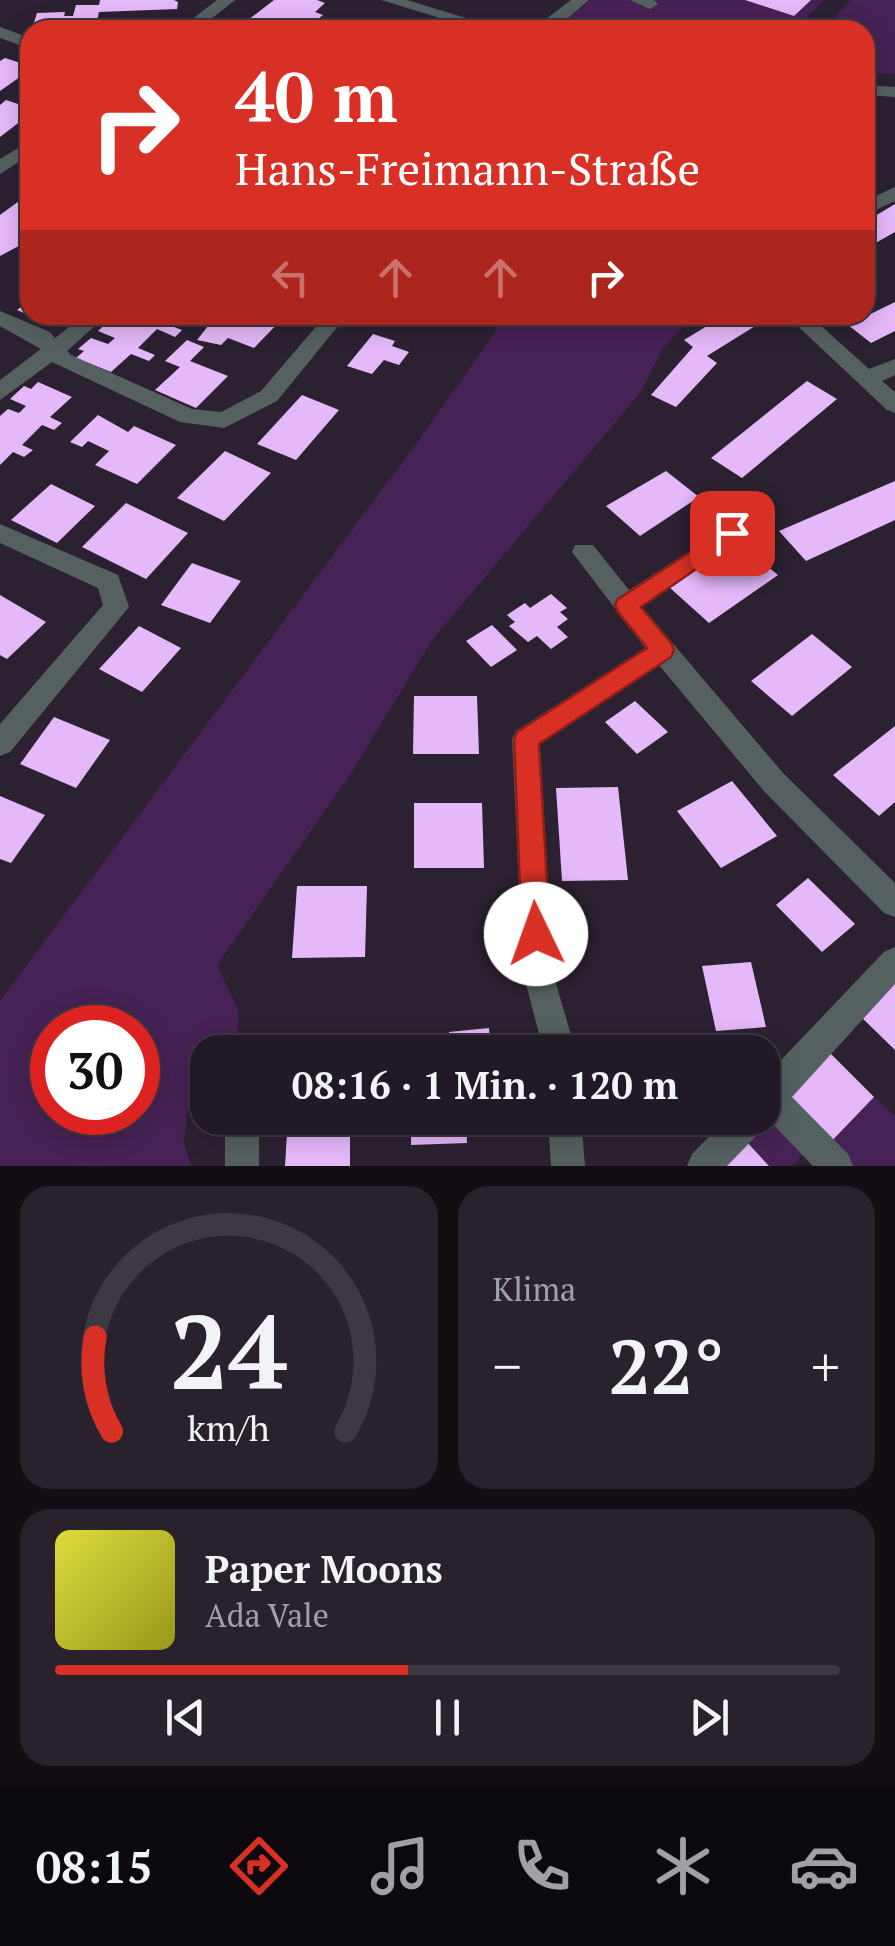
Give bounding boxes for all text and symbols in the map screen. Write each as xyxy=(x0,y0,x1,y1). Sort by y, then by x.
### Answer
text: 40 m xyxy=(235,49,398,142)
icon: right xyxy=(70,60,200,190)
text: Hans-Freimann-Straße xyxy=(235,138,700,198)
icon: left xyxy=(263,250,318,305)
icon: ahead xyxy=(368,250,423,305)
icon: ahead xyxy=(473,250,528,305)
icon: right xyxy=(578,250,633,305)
pin xyxy=(690,491,775,576)
icon: arrive xyxy=(705,506,760,561)
position arrow xyxy=(484,882,588,986)
speed limit sign: 30 xyxy=(30,1005,160,1135)
text: 08:16 · 1 Min. · 120 m xyxy=(292,1060,678,1110)
text: Klima xyxy=(493,1268,576,1310)
text: 24 xyxy=(170,1281,288,1419)
text: 22° xyxy=(608,1316,724,1415)
text: − xyxy=(493,1329,522,1402)
text: + xyxy=(811,1329,840,1402)
text: km/h xyxy=(187,1404,270,1451)
text: Paper Moons xyxy=(205,1544,443,1594)
text: Ada Vale xyxy=(205,1594,329,1636)
icon: previous xyxy=(158,1690,213,1745)
icon: pause xyxy=(420,1690,475,1745)
icon: next xyxy=(682,1690,737,1745)
icon: directions xyxy=(224,1831,294,1901)
icon: music xyxy=(365,1831,435,1901)
icon: phone xyxy=(507,1831,577,1901)
icon: climate xyxy=(648,1831,718,1901)
icon: car xyxy=(789,1831,859,1901)
text: 08:15 xyxy=(36,1836,153,1896)

